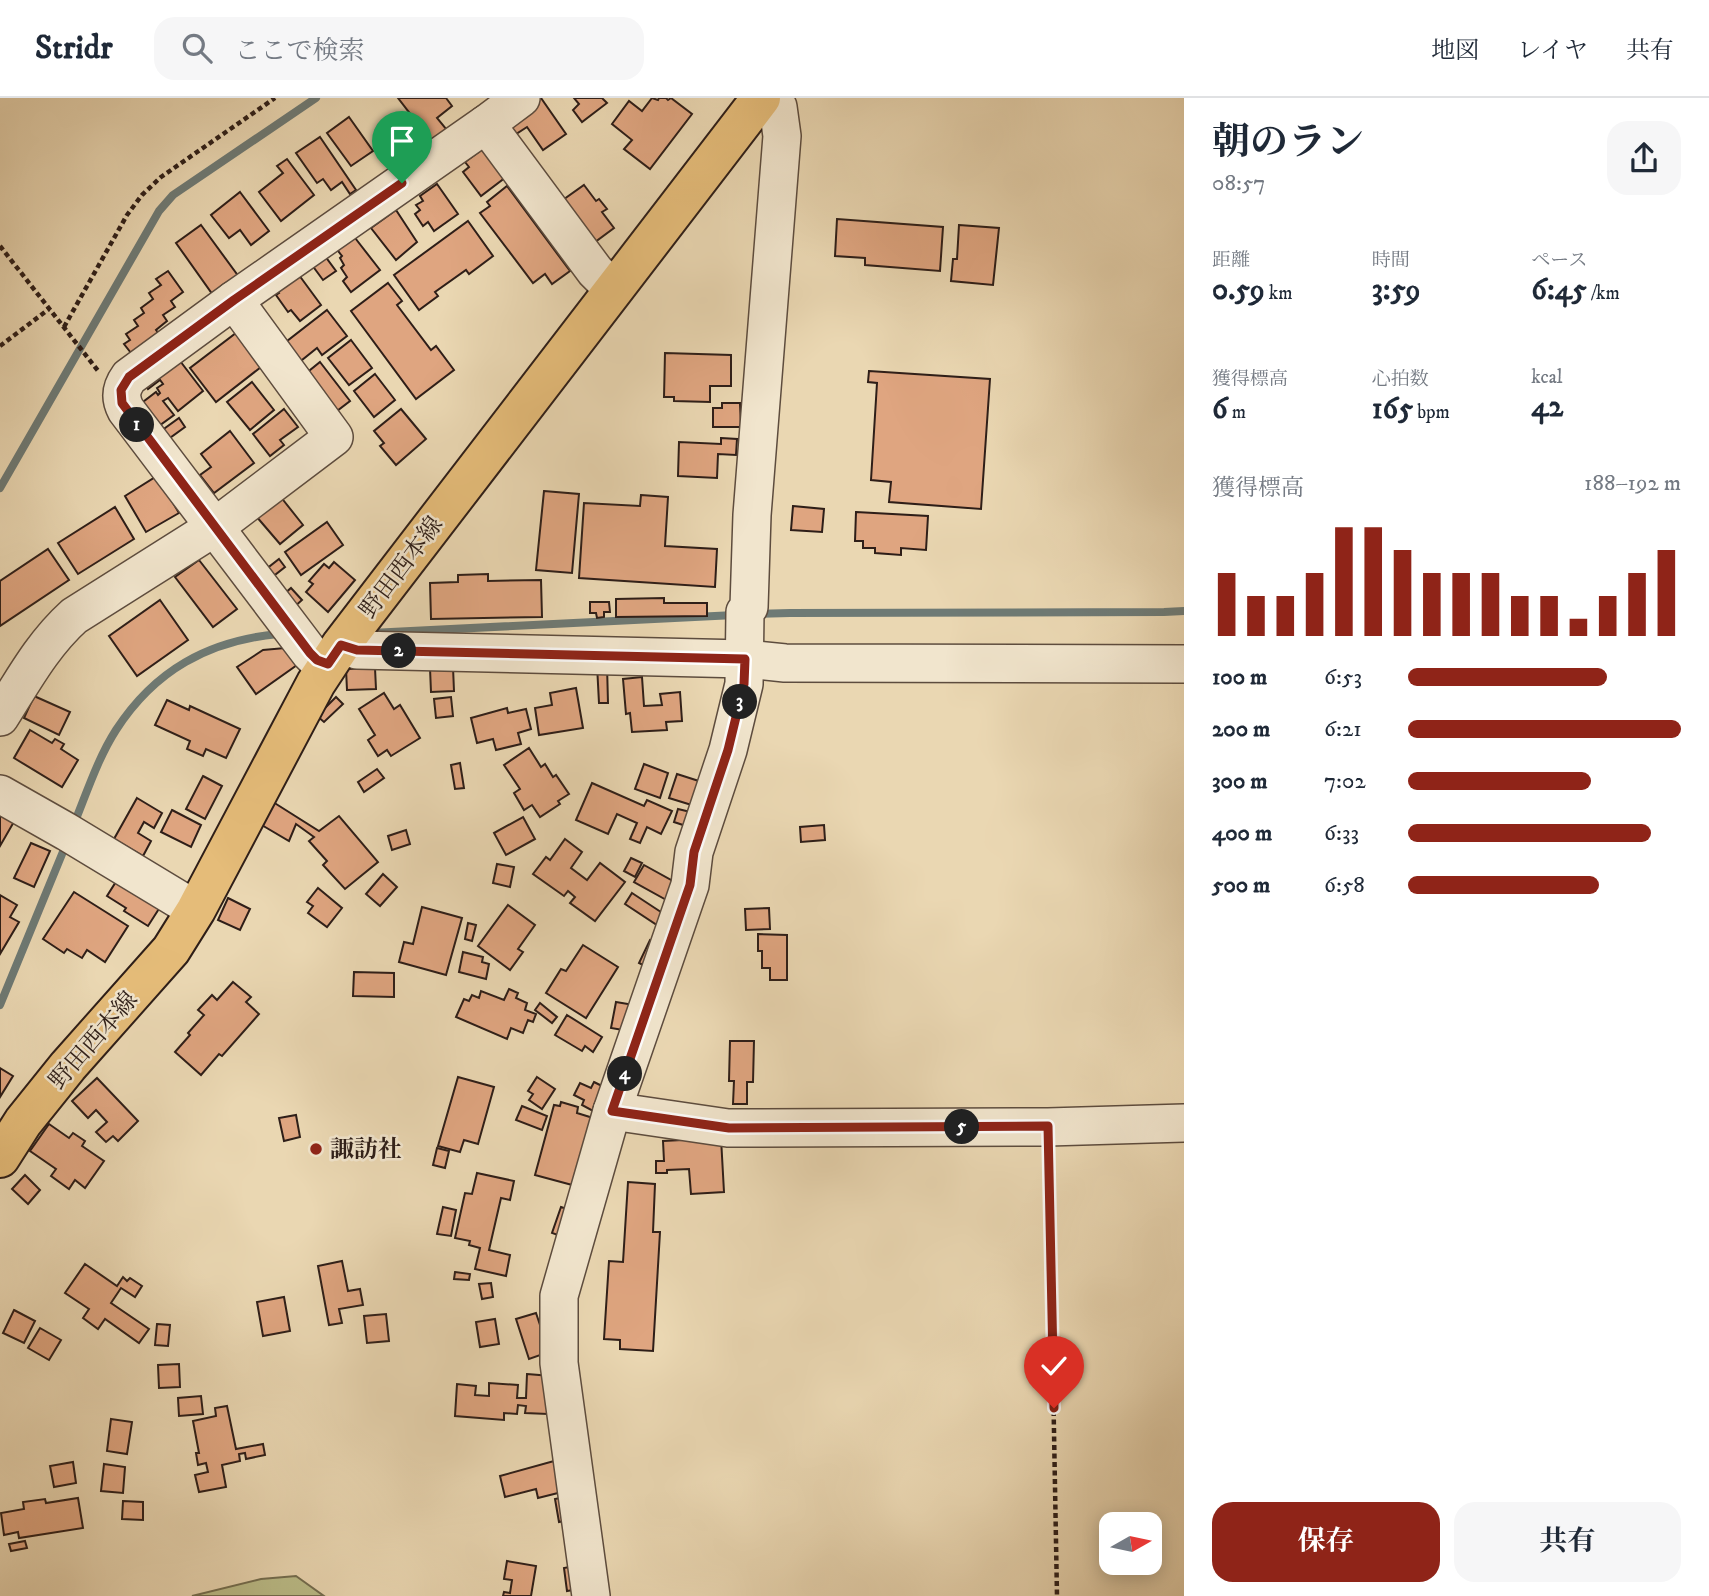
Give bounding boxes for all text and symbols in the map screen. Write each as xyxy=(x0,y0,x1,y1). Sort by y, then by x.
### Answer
search box xyxy=(154,17,644,80)
text: Stridr xyxy=(35,28,112,69)
icon: search xyxy=(178,29,216,67)
text: ここで検索 xyxy=(234,35,364,68)
text: 地図 xyxy=(1431,36,1479,66)
text: レイヤ xyxy=(1517,36,1588,66)
text: 共有 xyxy=(1626,36,1674,66)
pin xyxy=(372,111,432,183)
text: 朝のラン xyxy=(1212,119,1364,167)
button: share xyxy=(1607,121,1681,195)
icon: arrive xyxy=(383,122,421,160)
text: 08:57 xyxy=(1212,169,1265,198)
text: 距離 xyxy=(1212,249,1250,272)
text: 時間 xyxy=(1372,249,1410,272)
text: ペース xyxy=(1531,249,1587,272)
text: 0.59 xyxy=(1212,272,1265,309)
text: 3:59 xyxy=(1372,272,1421,309)
text: 6:45 xyxy=(1531,272,1587,309)
text: km xyxy=(1265,282,1293,305)
text: /km xyxy=(1587,282,1620,305)
text: kcal xyxy=(1531,366,1563,389)
text: 獲得標高 xyxy=(1212,368,1288,391)
text: 心拍数 xyxy=(1372,368,1429,391)
text: 42 xyxy=(1531,389,1563,426)
text: 6 xyxy=(1212,391,1228,428)
text: 165 xyxy=(1372,391,1413,428)
text: m xyxy=(1228,401,1246,424)
text: bpm xyxy=(1413,401,1450,424)
pin: 1 xyxy=(120,408,154,442)
text: 1 xyxy=(133,413,140,436)
text: 188–192 m xyxy=(1584,469,1681,498)
text: 獲得標高 xyxy=(1212,474,1304,503)
street label: 野田西本線 xyxy=(354,511,450,625)
pin: 2 xyxy=(382,634,416,668)
text: 2 xyxy=(394,639,403,662)
text: 100 m xyxy=(1212,663,1267,692)
text: 6:53 xyxy=(1324,663,1362,692)
pin: 3 xyxy=(722,684,758,720)
text: 3 xyxy=(736,690,743,713)
text: 200 m xyxy=(1212,715,1270,744)
text: 6:21 xyxy=(1324,715,1362,744)
text: 300 m xyxy=(1212,767,1268,796)
text: 7:02 xyxy=(1324,767,1366,796)
text: 400 m xyxy=(1212,819,1272,848)
text: 6:33 xyxy=(1324,819,1359,848)
text: 500 m xyxy=(1212,871,1270,900)
text: 6:58 xyxy=(1324,871,1365,900)
street label: 野田西本線 xyxy=(43,986,144,1096)
pin: 4 xyxy=(608,1056,642,1091)
text: 4 xyxy=(619,1062,630,1085)
pin: 5 xyxy=(944,1110,979,1144)
text: 5 xyxy=(957,1115,966,1138)
place label: 諏訪社 xyxy=(330,1135,402,1165)
marker: 諏訪社 xyxy=(308,1141,324,1157)
pin xyxy=(1024,1336,1084,1408)
icon: check xyxy=(1035,1347,1073,1385)
button: 保存 xyxy=(1212,1502,1440,1582)
button: 共有 xyxy=(1454,1502,1681,1582)
north arrow xyxy=(1099,1512,1162,1575)
map controls xyxy=(1099,1512,1162,1575)

